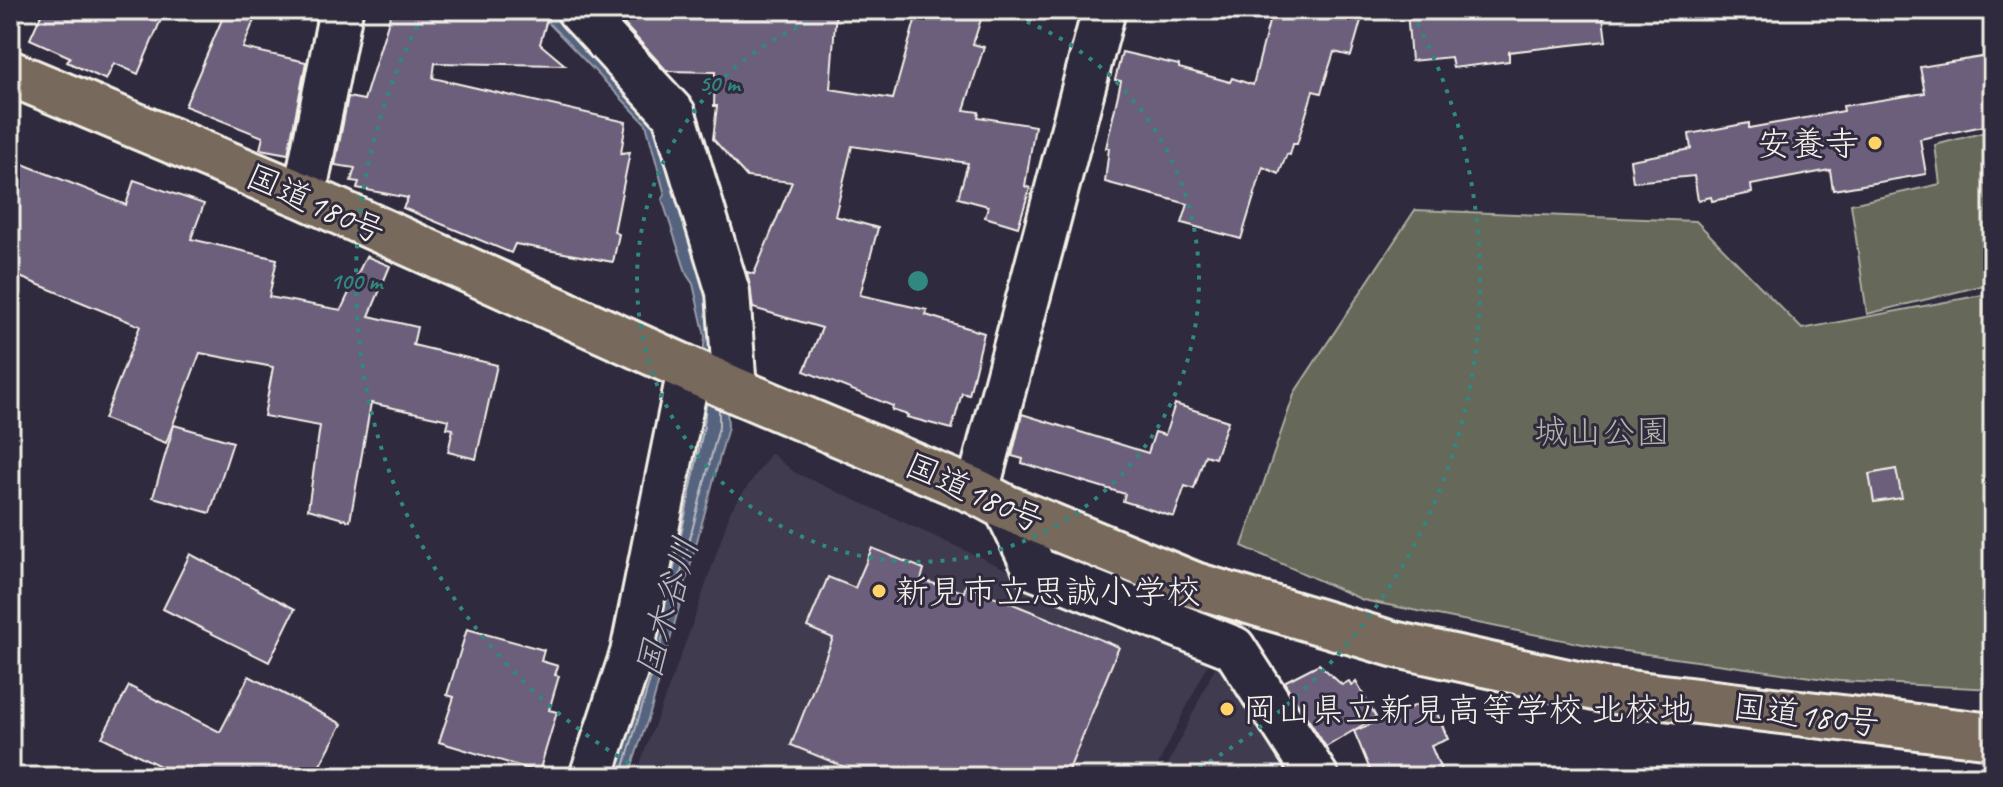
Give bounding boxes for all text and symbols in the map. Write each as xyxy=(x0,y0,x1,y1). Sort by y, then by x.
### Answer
text: 50 m xyxy=(699,68,742,98)
place label: 安養寺 xyxy=(1757,122,1859,165)
marker: 安養寺 xyxy=(1866,134,1884,152)
street label: 国道180号 xyxy=(239,154,392,253)
text: 100 m xyxy=(330,266,384,296)
centre of rings xyxy=(904,267,932,295)
park label: 城山公園 xyxy=(1534,410,1670,453)
street label: 国道180号 xyxy=(898,443,1051,542)
water label: 国木谷川 xyxy=(625,532,709,683)
place label: 新見市立思誠小学校 xyxy=(895,570,1201,613)
marker: 新見市立思誠小学校 xyxy=(870,582,888,600)
street label: 国道180号 xyxy=(1730,684,1882,745)
place label: 岡山県立新見高等学校 北校地 xyxy=(1243,688,1693,731)
marker: 岡山県立新見高等学校 北校地 xyxy=(1218,700,1236,718)

